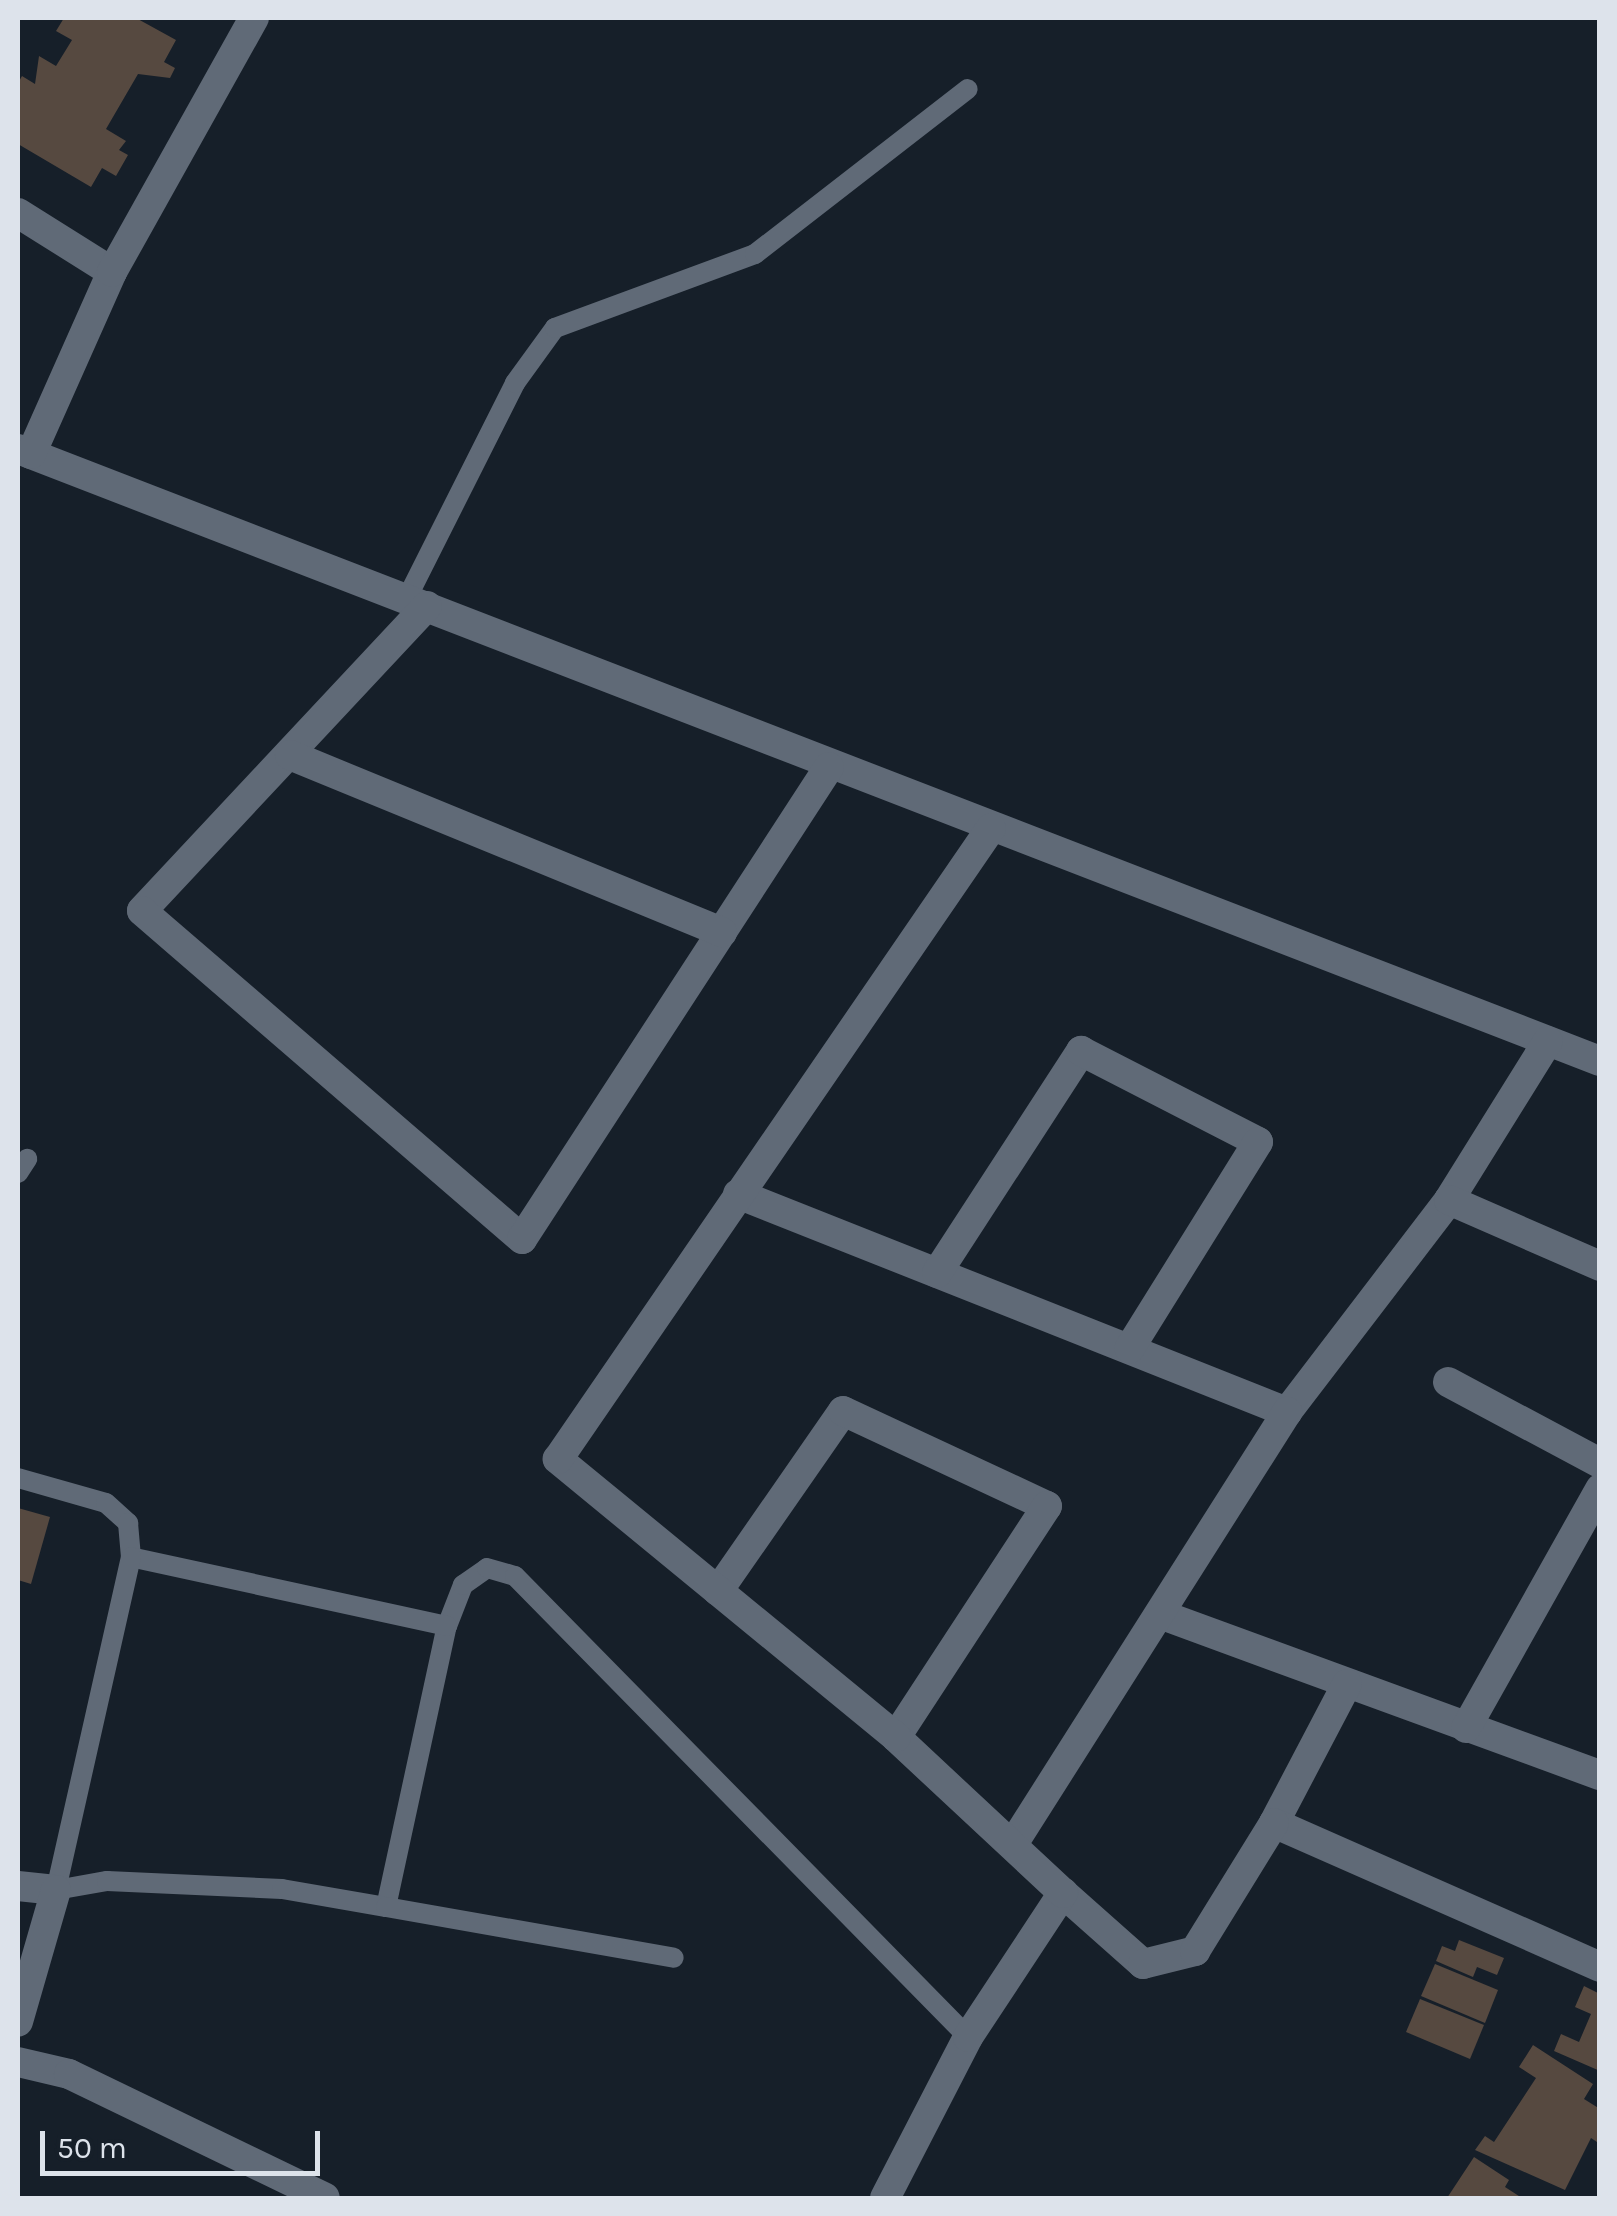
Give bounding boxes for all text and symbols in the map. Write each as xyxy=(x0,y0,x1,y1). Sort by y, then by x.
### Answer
scale bar xyxy=(45,2111,325,2173)
text: 50 m xyxy=(57,2130,127,2166)

